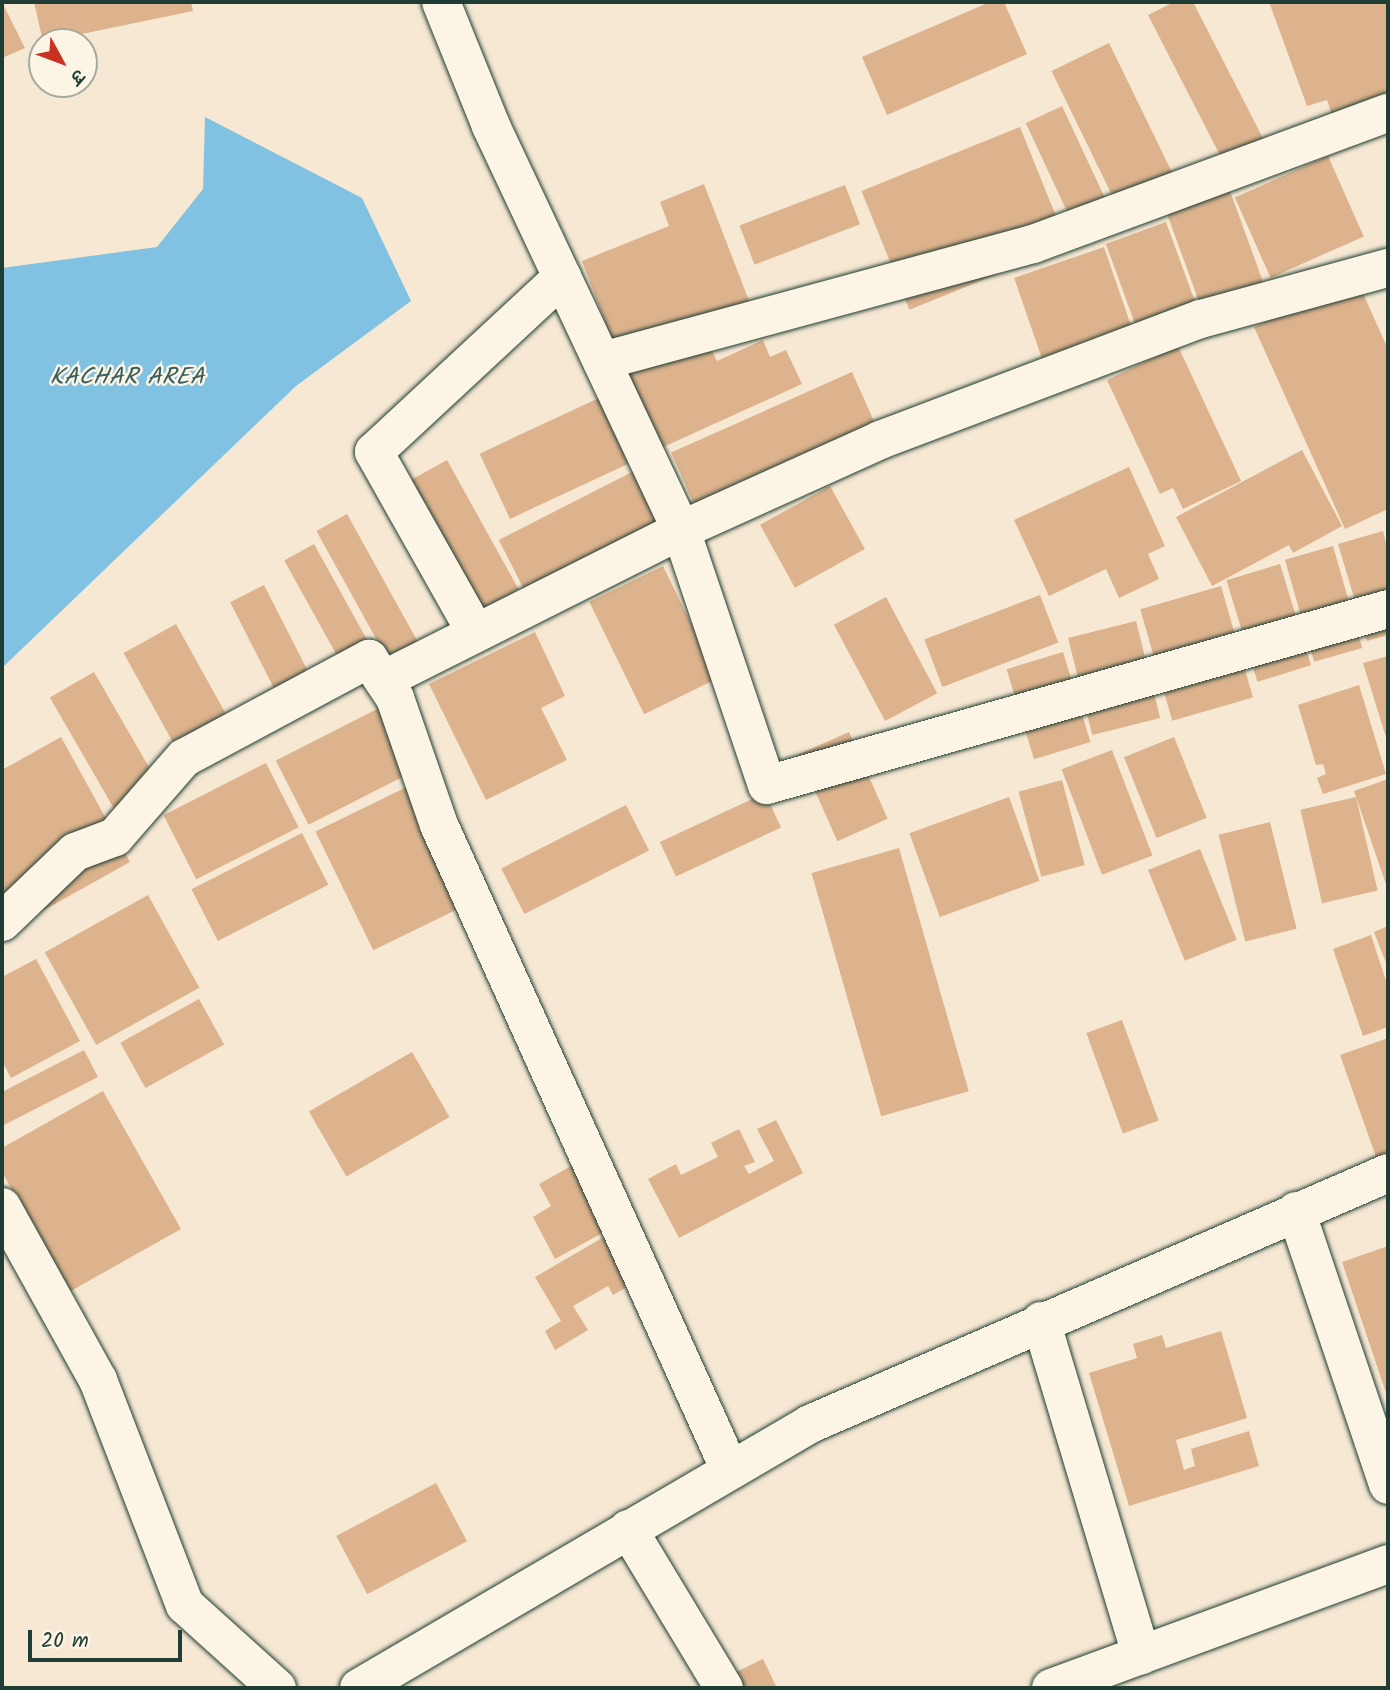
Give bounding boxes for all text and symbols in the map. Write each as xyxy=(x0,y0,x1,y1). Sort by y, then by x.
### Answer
north arrow xyxy=(28,28,98,98)
text: उ xyxy=(62,61,93,90)
water label: KACHAR AREA xyxy=(50,364,204,392)
scale bar xyxy=(32,1616,186,1660)
text: 20 m xyxy=(41,1625,89,1658)

